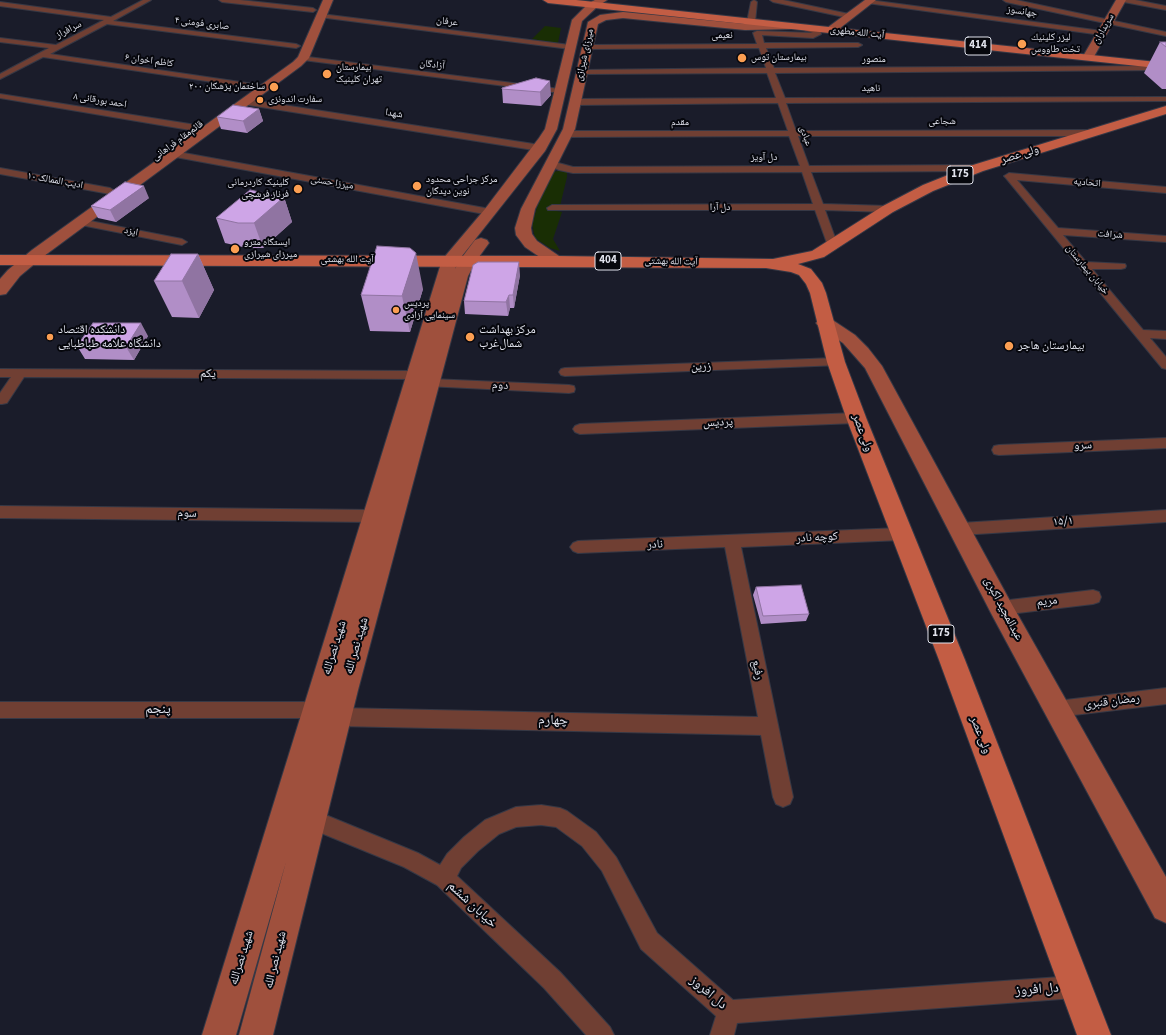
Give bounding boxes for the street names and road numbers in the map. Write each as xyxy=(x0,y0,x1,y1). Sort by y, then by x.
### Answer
street label: جهانسوز xyxy=(1006,4,1038,20)
street label: سربداران xyxy=(1091,12,1117,46)
street label: صابری فومنی ۴ xyxy=(174,15,230,33)
street label: عرفان xyxy=(436,15,458,29)
street label: سرافراز xyxy=(54,18,84,42)
street label: آیت الله مطهری xyxy=(829,24,885,42)
street label: میرزای شیرازی xyxy=(573,28,597,82)
street label: نعیمی xyxy=(711,30,733,42)
road number: 414 xyxy=(965,37,991,55)
street label: کاظم اخوان ۶ xyxy=(124,52,174,70)
street label: منصور xyxy=(862,54,886,66)
street label: آزادگان xyxy=(419,58,445,72)
street label: ناهید xyxy=(862,83,880,95)
street label: احمد بورقانی ۸ xyxy=(73,91,127,111)
street label: شهدا xyxy=(384,107,404,121)
street label: شجاعی xyxy=(928,116,956,128)
street label: مقدم xyxy=(671,117,689,129)
street label: قائم‌مقام فراهانی xyxy=(150,118,206,164)
street label: عبادی xyxy=(796,124,814,148)
street label: ولی عصر xyxy=(999,142,1041,168)
street label: دل آویز xyxy=(751,152,777,164)
road number: 175 xyxy=(947,166,973,184)
street label: ادیب الممالک ۱۰ xyxy=(26,170,84,192)
street label: میرزا حسنی xyxy=(310,173,354,193)
street label: اتحادیه xyxy=(1073,176,1101,190)
street label: دل آرا xyxy=(710,202,730,214)
street label: ایزد xyxy=(123,225,139,239)
street label: شرافت xyxy=(1097,228,1123,242)
street label: خیابان بیمارستان xyxy=(1063,243,1111,297)
road number: 404 xyxy=(595,252,621,270)
street label: آیت الله بهشتی xyxy=(320,254,374,266)
street label: آیت الله بهشتی xyxy=(644,256,698,268)
street label: زرین xyxy=(691,359,711,375)
street label: یکم xyxy=(200,367,216,381)
street label: دوم xyxy=(492,379,508,393)
street label: ولی عصر xyxy=(849,412,875,454)
street label: پردیس xyxy=(703,415,733,431)
street label: سرو xyxy=(1074,438,1092,454)
street label: سوم xyxy=(177,507,197,521)
street label: ۱۵/۱ xyxy=(1052,514,1074,530)
street label: کوچه نادر xyxy=(796,530,838,546)
street label: نادر xyxy=(647,538,663,552)
street label: عبدالمجید اکبری xyxy=(980,575,1026,643)
street label: مریم xyxy=(1036,594,1058,610)
street label: شهید نصر الله xyxy=(342,616,372,676)
street label: شهید نصرالله xyxy=(320,619,350,677)
road number: 175 xyxy=(928,625,954,643)
street label: رفیع xyxy=(748,659,766,681)
street label: رمضان قنبری xyxy=(1083,691,1141,713)
street label: پنجم xyxy=(145,702,171,718)
street label: چهارم xyxy=(538,712,568,730)
street label: ولی عصر xyxy=(966,714,994,756)
street label: خیابان ششم xyxy=(444,878,500,932)
street label: شهید نصرالله xyxy=(227,929,257,987)
street label: شهید نصر الله xyxy=(262,930,290,990)
street label: دل افروز xyxy=(686,973,730,1013)
street label: دل افروز xyxy=(1015,980,1059,1000)

